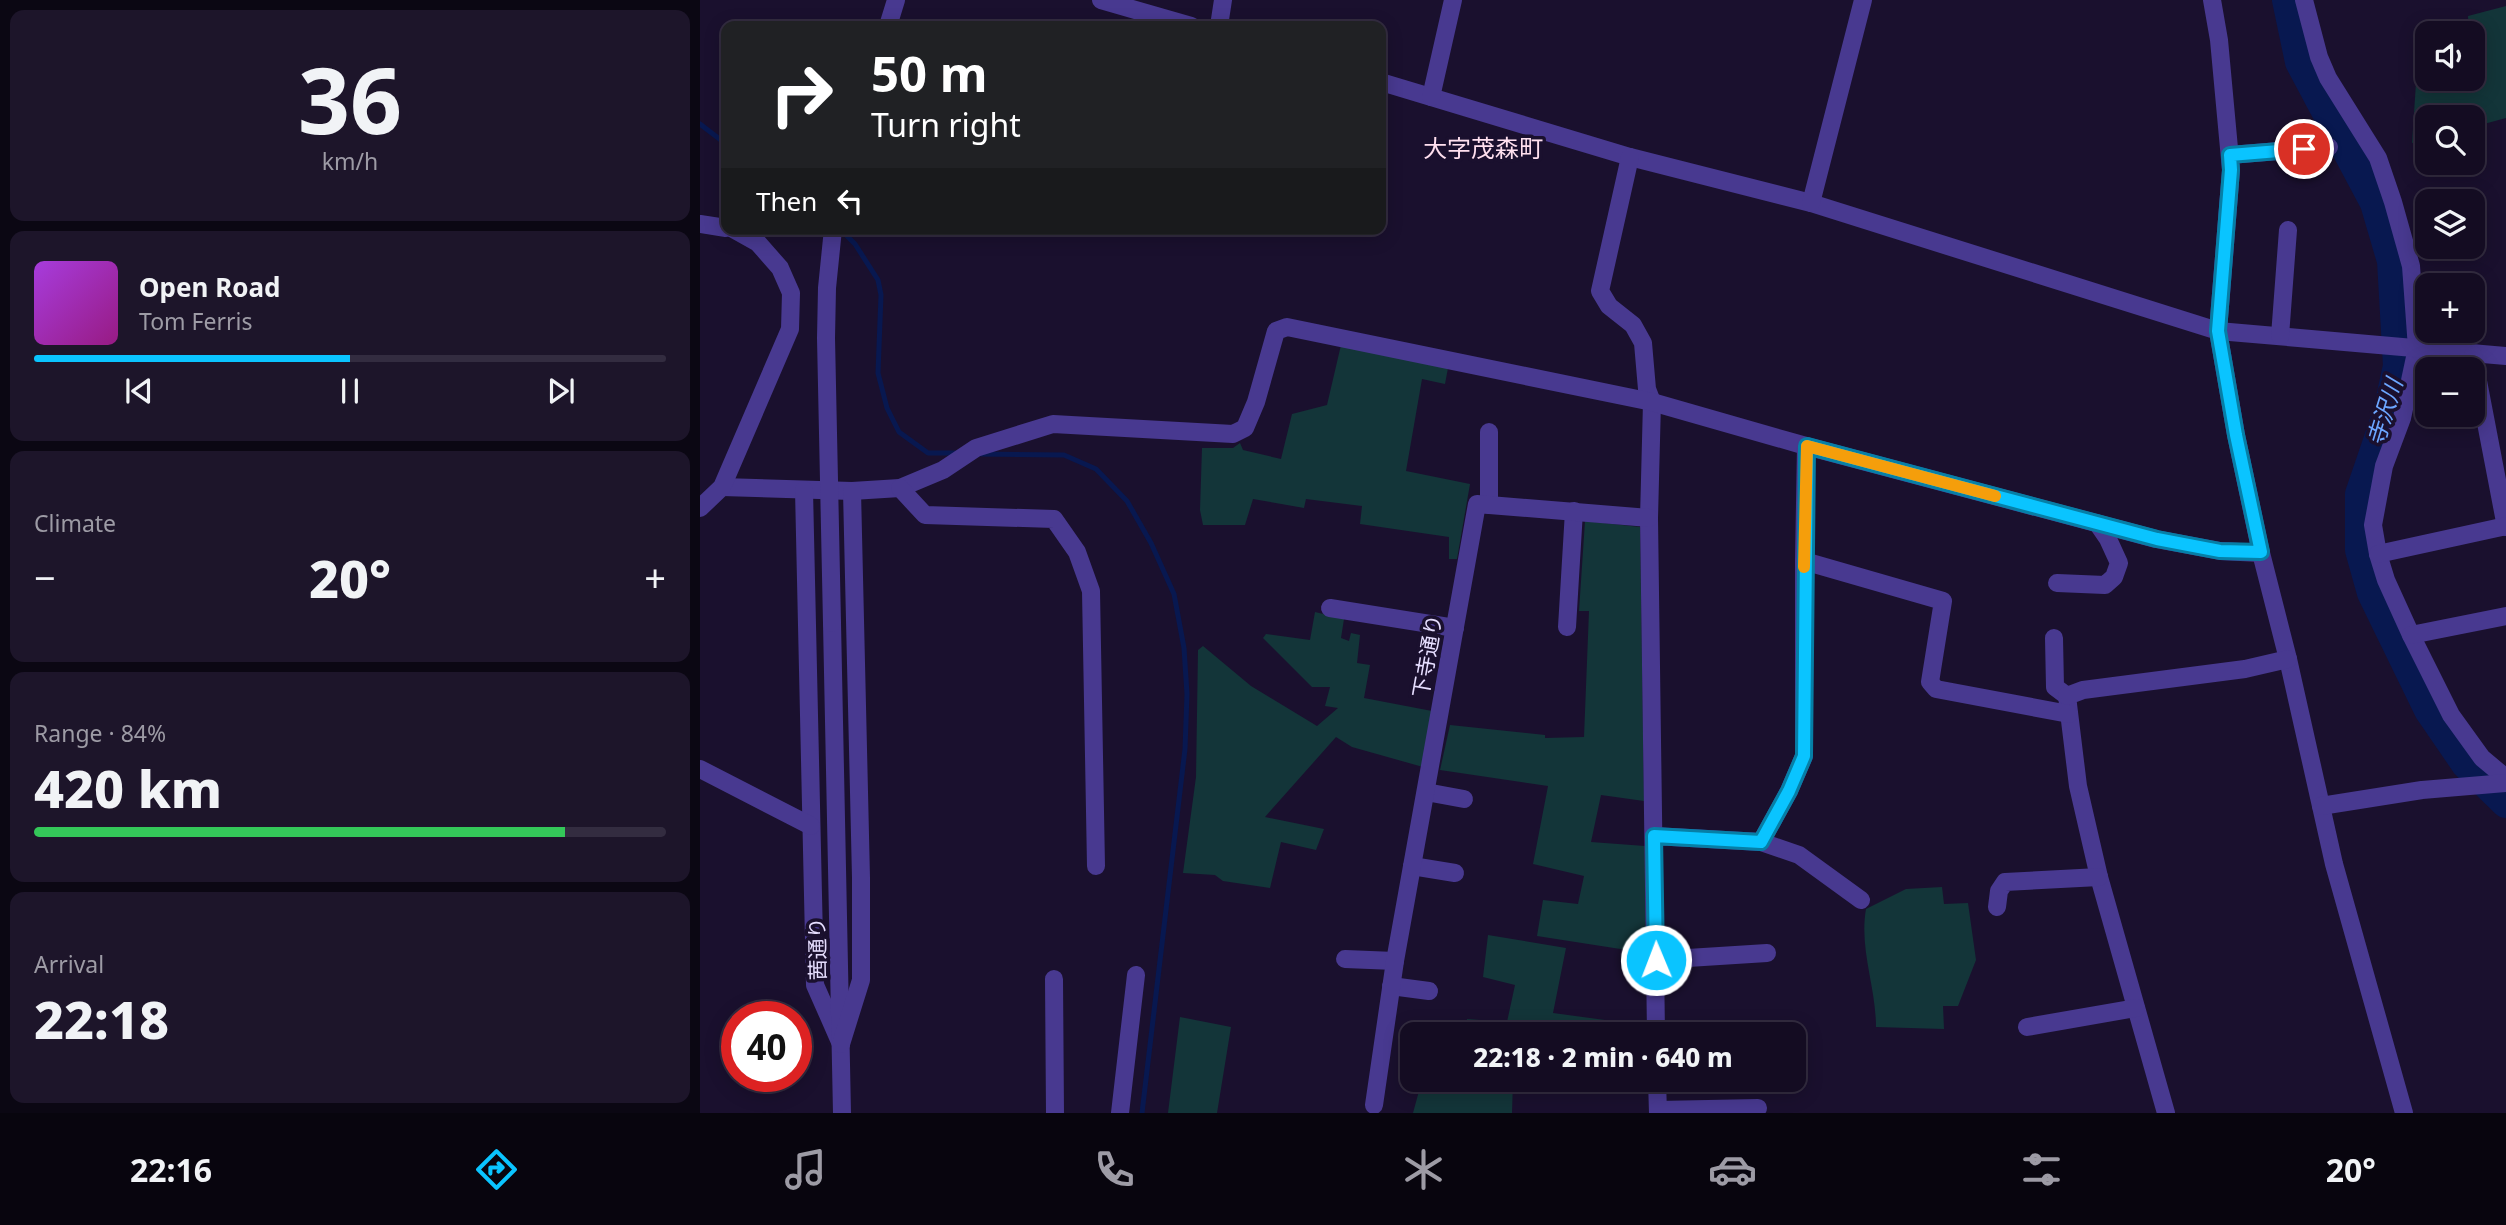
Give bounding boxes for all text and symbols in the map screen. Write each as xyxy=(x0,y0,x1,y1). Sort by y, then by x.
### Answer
map controls xyxy=(2415,21,2485,427)
button: sound xyxy=(2415,21,2485,91)
text: 36 xyxy=(298,37,402,161)
text: 50 m xyxy=(871,40,988,106)
icon: right xyxy=(756,49,847,140)
text: Turn right xyxy=(871,103,1021,146)
button: search xyxy=(2415,105,2485,175)
pin xyxy=(2274,119,2334,179)
icon: arrive xyxy=(2285,130,2323,168)
district label: 大字茂森町 xyxy=(1423,131,1543,164)
text: km/h xyxy=(322,145,378,177)
icon: left xyxy=(831,182,869,220)
text: Then xyxy=(756,183,817,219)
button: layers xyxy=(2415,189,2485,259)
text: Open Road xyxy=(139,269,281,305)
button: + xyxy=(2415,273,2485,343)
text: Tom Ferris xyxy=(139,305,252,337)
button: − xyxy=(2415,357,2485,427)
water label: 寺沢川 xyxy=(2359,371,2410,450)
icon: previous xyxy=(120,372,158,410)
icon: pause xyxy=(331,372,369,410)
icon: next xyxy=(542,372,580,410)
text: Climate xyxy=(34,507,116,539)
text: 20° xyxy=(309,542,391,613)
text: − xyxy=(34,551,56,603)
text: + xyxy=(644,551,666,603)
street label: 下寺通り xyxy=(1406,612,1448,700)
text: Range · 84% xyxy=(34,717,166,749)
text: 420 km xyxy=(34,752,222,823)
street label: 茜通り xyxy=(802,917,832,981)
position arrow xyxy=(1619,923,1693,997)
text: Arrival xyxy=(34,948,104,980)
text: 22:18 xyxy=(34,983,169,1054)
speed limit sign: 40 xyxy=(721,1001,812,1092)
text: 22:18 · 2 min · 640 m xyxy=(1473,1039,1733,1075)
icon: directions xyxy=(472,1145,521,1194)
icon: music xyxy=(781,1145,830,1194)
icon: phone xyxy=(1090,1145,1139,1194)
icon: climate xyxy=(1399,1145,1448,1194)
icon: car xyxy=(1708,1145,1757,1194)
icon: filters xyxy=(2017,1145,2066,1194)
text: 22:16 xyxy=(130,1148,212,1191)
text: 20° xyxy=(2326,1148,2376,1191)

